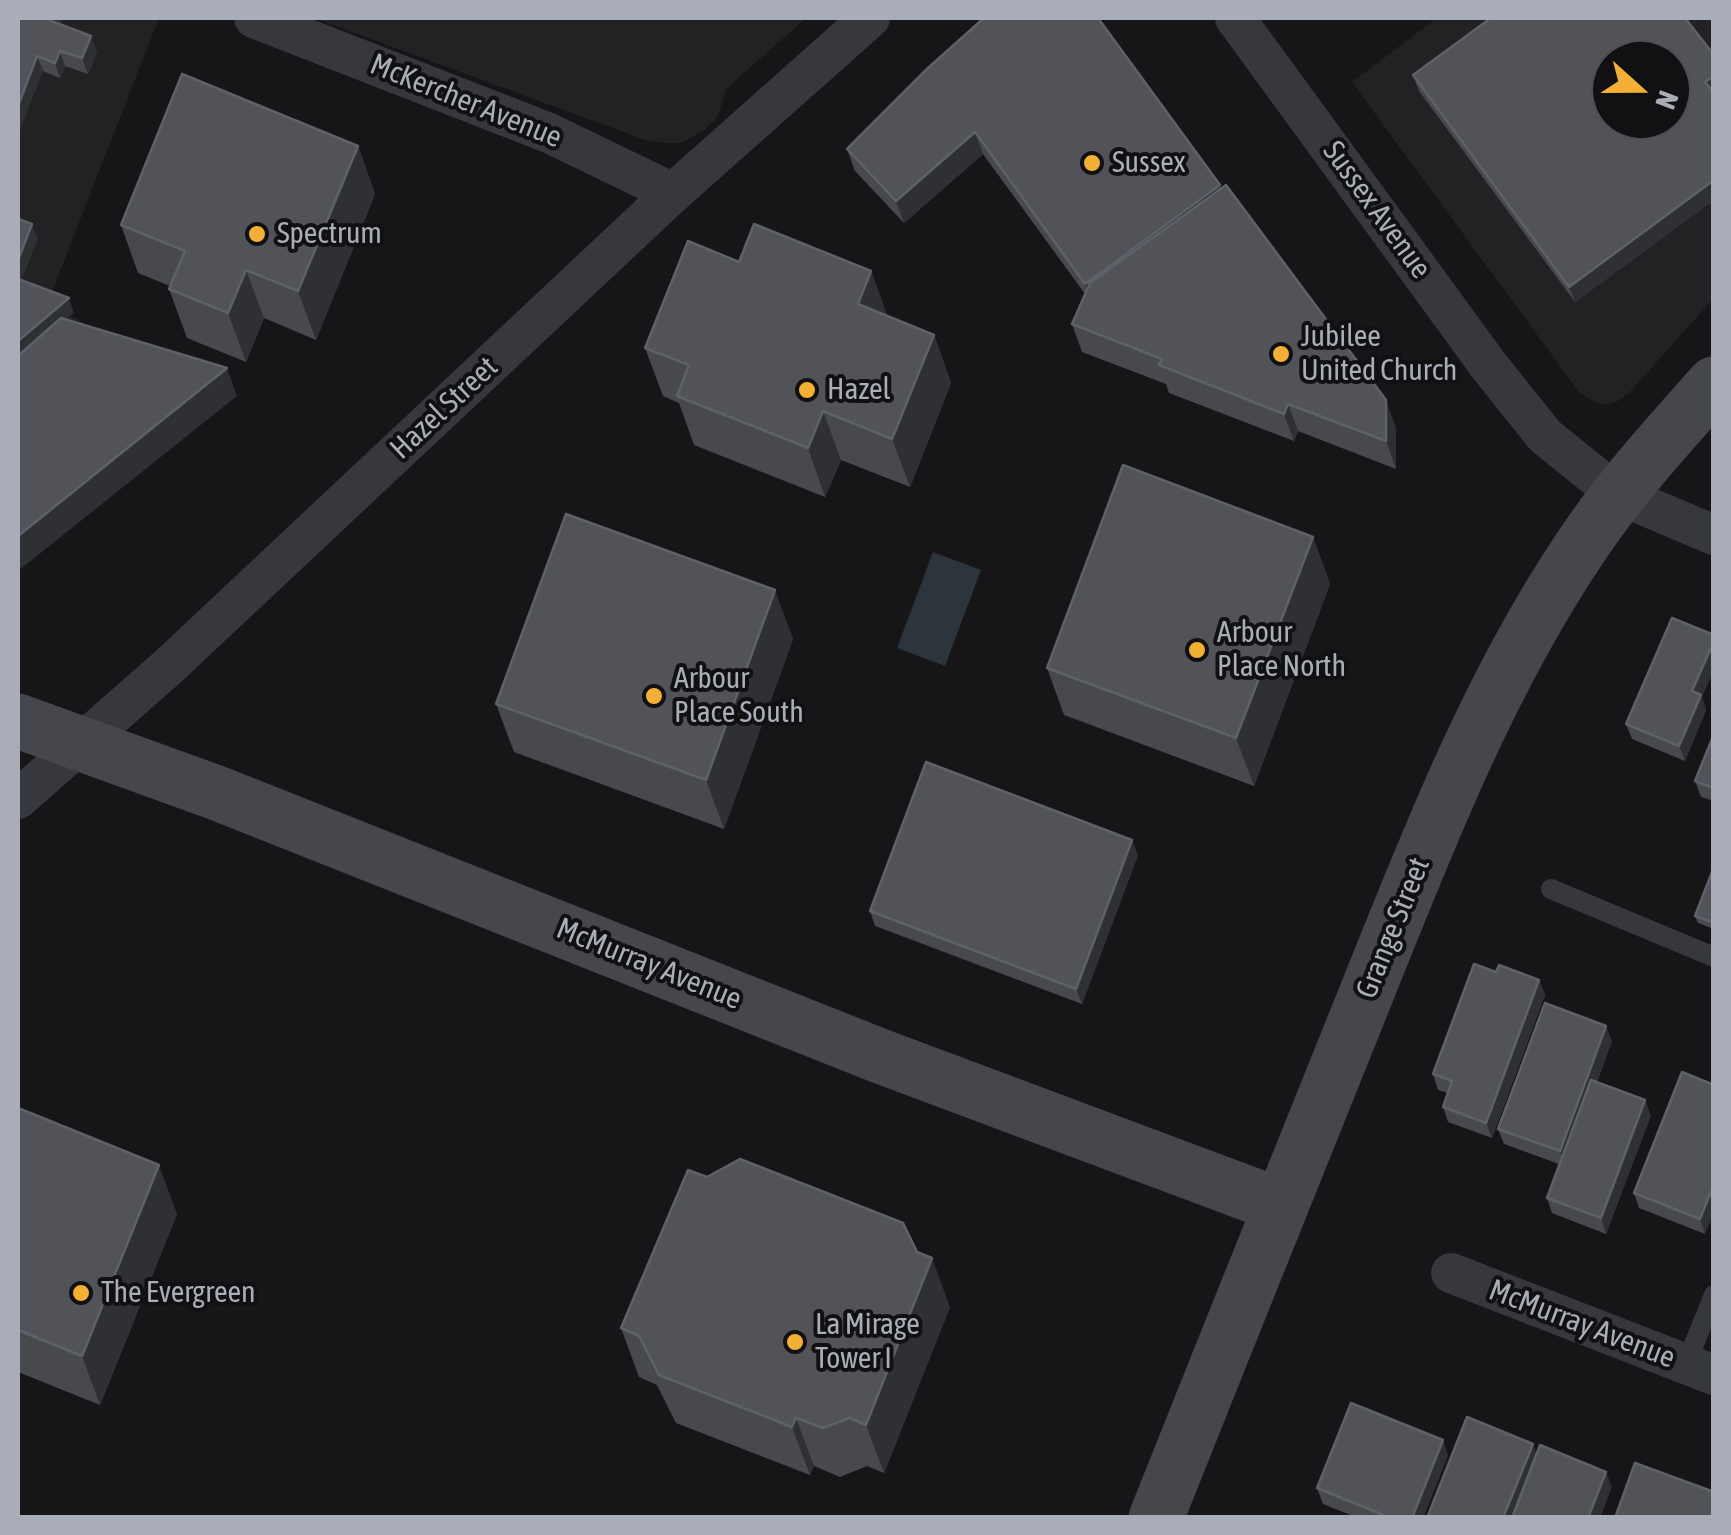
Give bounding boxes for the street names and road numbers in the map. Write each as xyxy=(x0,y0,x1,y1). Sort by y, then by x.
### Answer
street label: McKercher Avenue xyxy=(365,46,567,156)
street label: Sussex Avenue xyxy=(1315,134,1439,286)
street label: Hazel Street xyxy=(383,349,505,467)
street label: Grange Street xyxy=(1348,852,1438,1004)
street label: McMurray Avenue xyxy=(551,911,747,1017)
street label: McMurray Avenue xyxy=(1484,1272,1680,1376)

